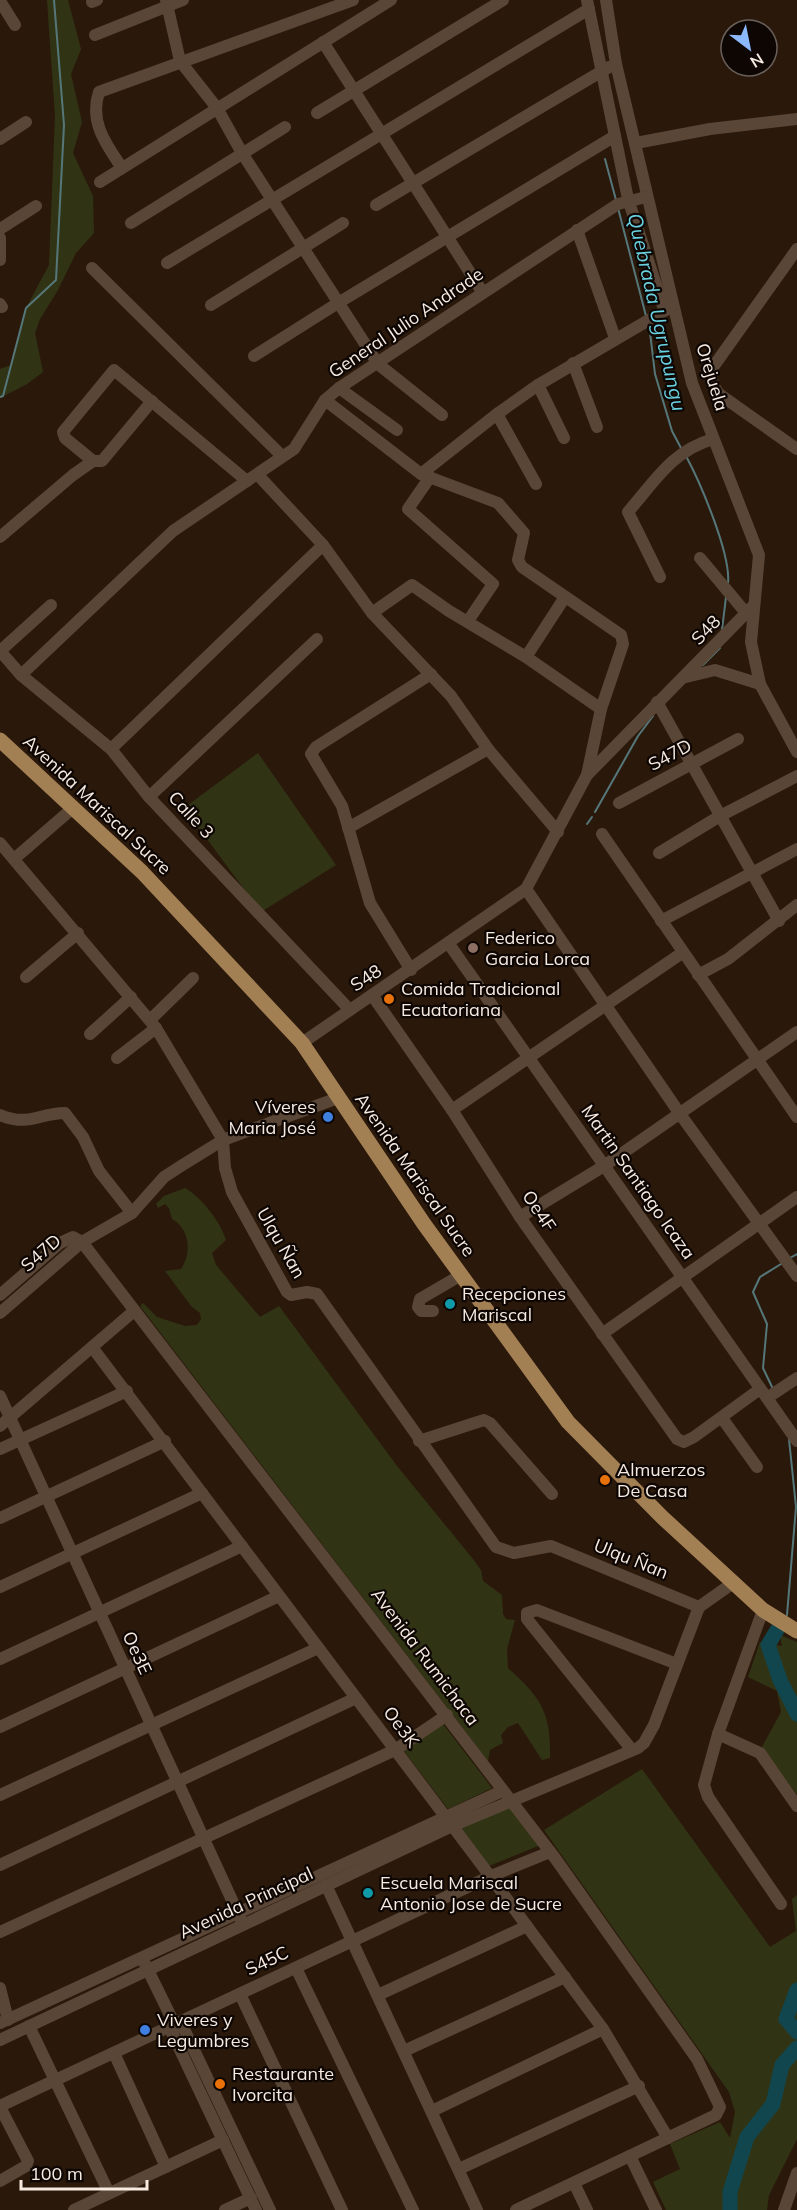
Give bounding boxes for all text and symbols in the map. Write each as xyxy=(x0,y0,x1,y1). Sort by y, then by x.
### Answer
north arrow xyxy=(719,18,779,78)
text: N xyxy=(747,49,767,72)
water label: Quebrada Ugrupungu xyxy=(623,210,692,413)
street label: General Julio Andrade xyxy=(324,262,488,383)
street label: Orejuela xyxy=(691,340,734,414)
street label: S48 xyxy=(686,610,725,649)
street label: Avenida Mariscal Sucre xyxy=(18,730,176,879)
street label: S47D xyxy=(644,734,696,776)
street label: Calle 3 xyxy=(164,786,219,843)
place label: Federico Garcia Lorca xyxy=(485,926,590,970)
marker: Federico Garcia Lorca xyxy=(466,941,480,955)
street label: S48 xyxy=(346,959,386,996)
place label: Comida Tradicional Ecuatoriana xyxy=(401,977,560,1021)
marker: Comida Tradicional Ecuatoriana xyxy=(382,992,396,1006)
street label: Avenida Mariscal Sucre xyxy=(350,1088,481,1261)
place label: Víveres Maria José xyxy=(229,1095,316,1139)
street label: Martin Santiago Icaza xyxy=(576,1100,700,1263)
marker: Víveres Maria José xyxy=(321,1110,335,1124)
street label: Oe4F xyxy=(517,1186,561,1236)
street label: Ulqu Ñan xyxy=(252,1203,311,1282)
street label: S47D xyxy=(16,1229,66,1276)
place label: Recepciones Mariscal xyxy=(462,1282,566,1326)
marker: Recepciones Mariscal xyxy=(443,1297,457,1311)
place label: Almuerzos De Casa xyxy=(617,1458,706,1502)
marker: Almuerzos De Casa xyxy=(598,1473,612,1487)
street label: Ulqu Ñan xyxy=(591,1533,672,1584)
street label: Avenida Rumichaca xyxy=(366,1584,485,1730)
street label: Oe3E xyxy=(118,1628,157,1678)
street label: Oe3K xyxy=(378,1701,425,1752)
street label: Avenida Principal xyxy=(175,1861,316,1944)
place label: Escuela Mariscal Antonio Jose de Sucre xyxy=(380,1871,562,1915)
marker: Escuela Mariscal Antonio Jose de Sucre xyxy=(361,1886,375,1900)
street label: S45C xyxy=(241,1941,292,1981)
place label: Viveres y Legumbres xyxy=(157,2008,250,2052)
marker: Viveres y Legumbres xyxy=(138,2023,152,2037)
place label: Restaurante Ivorcita xyxy=(232,2062,334,2106)
marker: Restaurante Ivorcita xyxy=(213,2077,227,2091)
scale bar xyxy=(21,2153,147,2191)
text: 100 m xyxy=(30,2162,83,2185)

